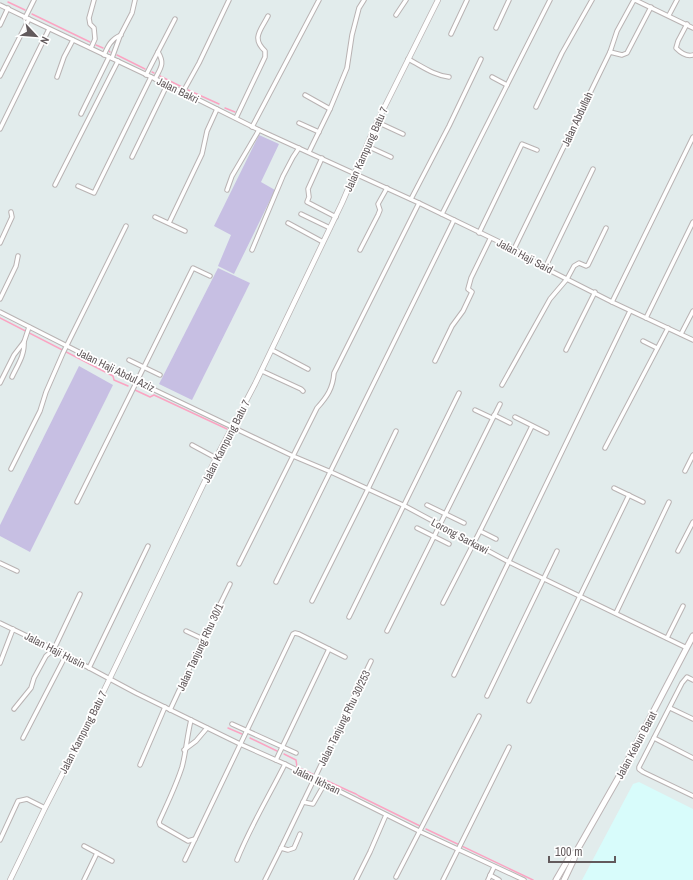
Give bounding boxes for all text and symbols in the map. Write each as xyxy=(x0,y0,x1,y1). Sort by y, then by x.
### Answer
north arrow xyxy=(16,16,56,56)
text: N xyxy=(37,34,53,46)
street label: Jalan Bakri xyxy=(155,74,201,106)
street label: Jalan Abdullah xyxy=(558,89,596,149)
street label: Jalan Kampung Batu 7 xyxy=(341,104,391,194)
street label: Jalan Haji Said xyxy=(495,235,555,277)
street label: Jalan Haji Abdul Aziz xyxy=(75,345,158,395)
street label: Jalan Kampung Batu 7 xyxy=(199,397,253,485)
street label: Lorong Sarkawi xyxy=(429,515,491,557)
street label: Jalan Tanjung Rhu 30/1 xyxy=(174,601,226,693)
street label: Jalan Haji Husin xyxy=(22,629,88,671)
street label: Jalan Tanjung Rhu 30/253 xyxy=(315,668,373,768)
street label: Jalan Kampung Batu 7 xyxy=(56,688,110,776)
street label: Jalan Kebun Barat xyxy=(612,709,660,781)
street label: Jalan Ikhsan xyxy=(291,763,343,797)
scale bar xyxy=(549,838,615,864)
text: 100 m xyxy=(555,844,582,860)

